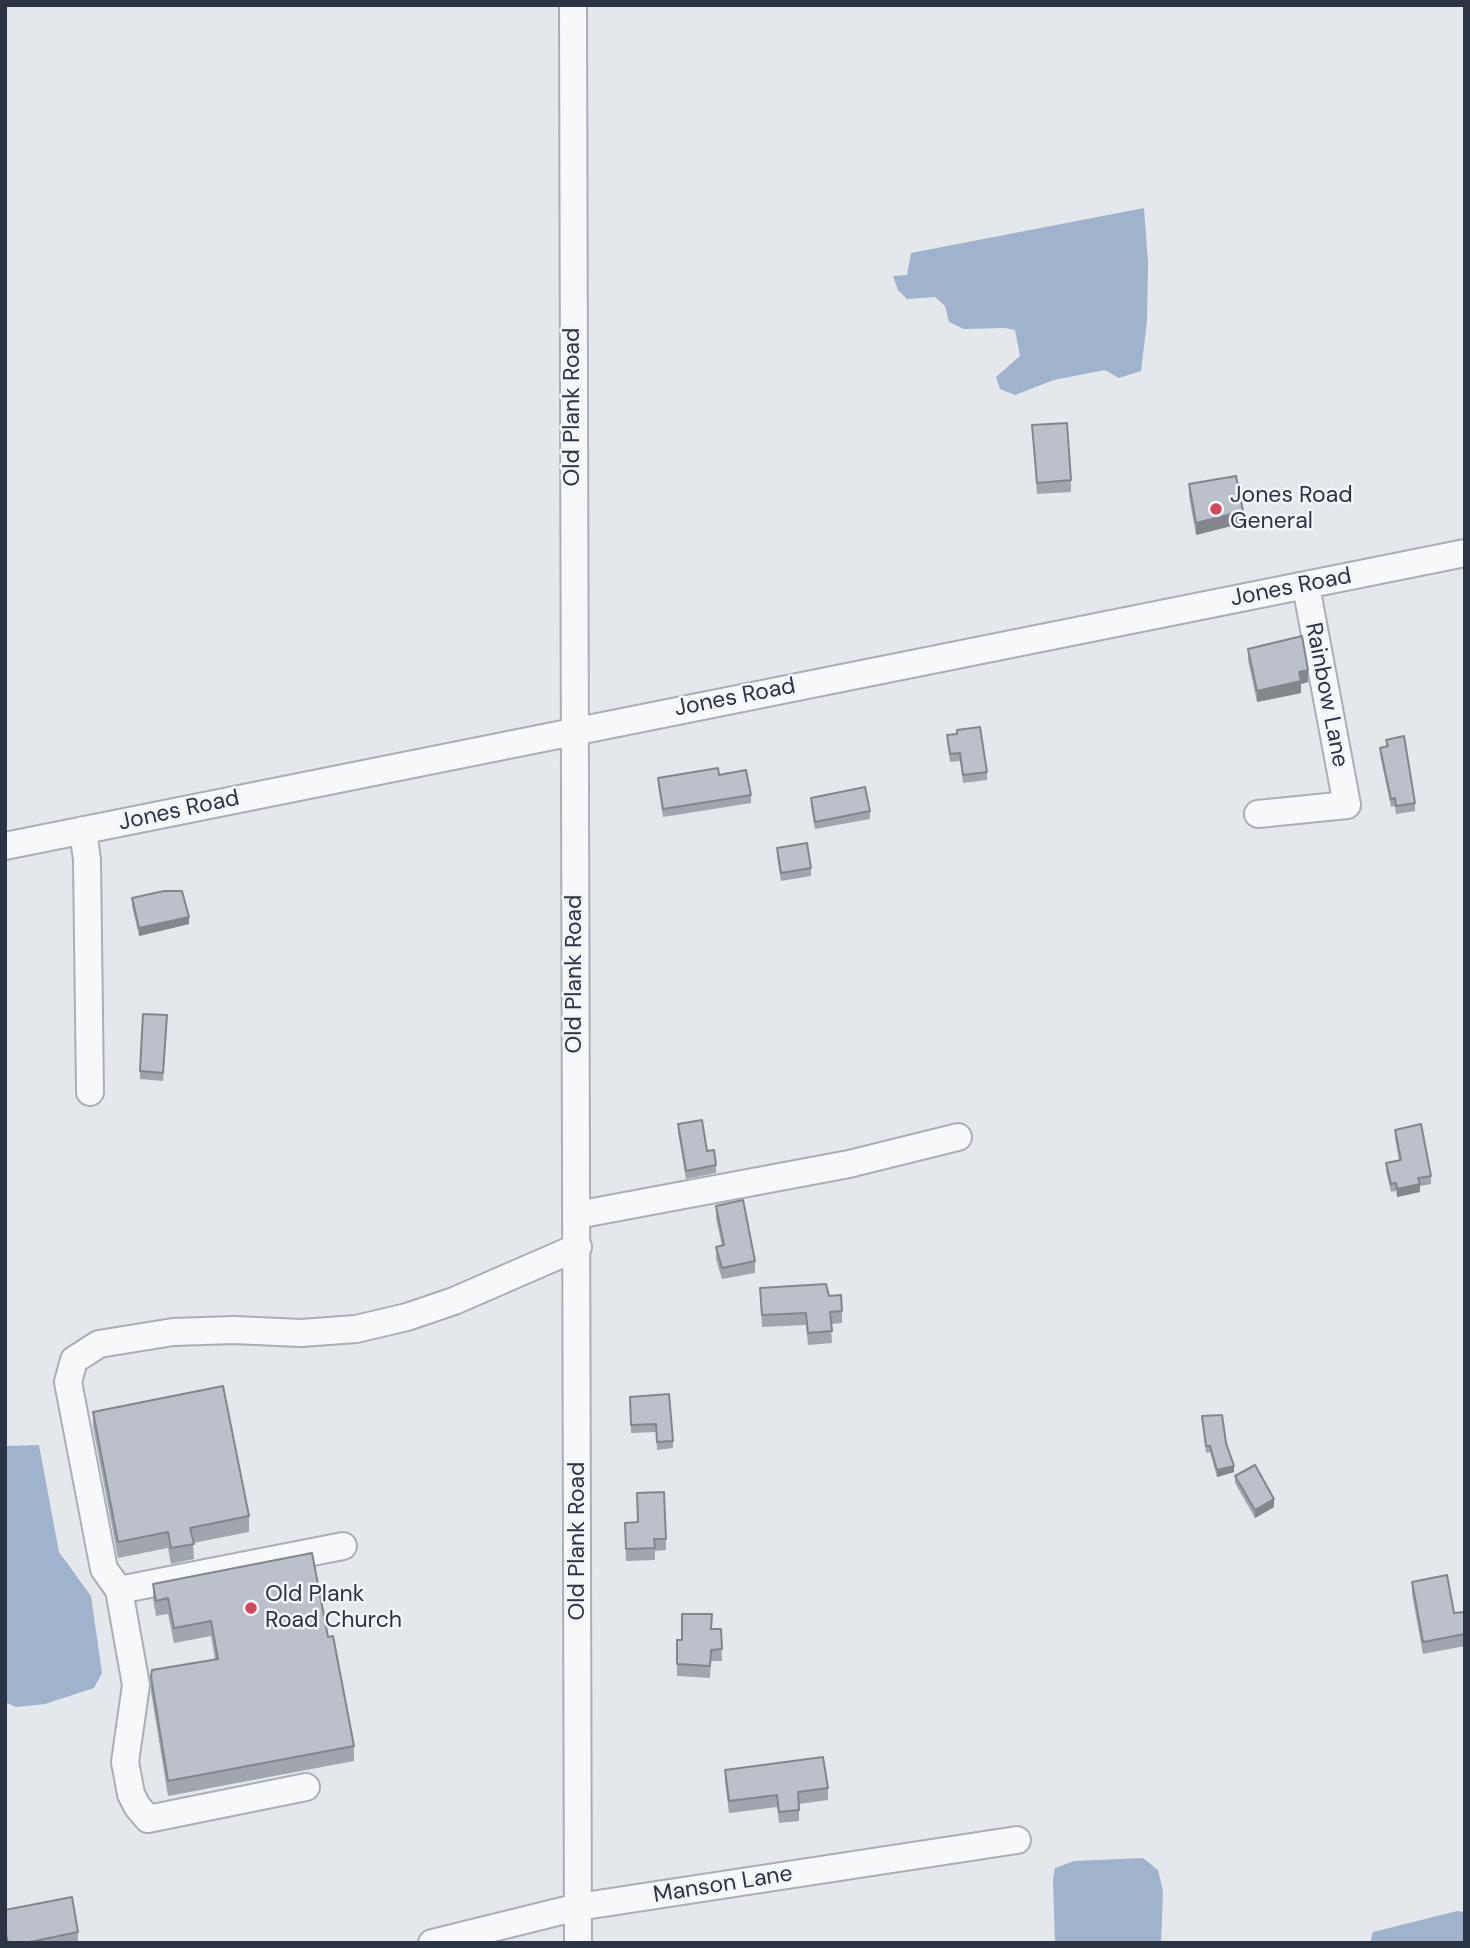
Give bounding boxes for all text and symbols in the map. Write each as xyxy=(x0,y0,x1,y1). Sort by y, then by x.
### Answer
street label: Old Plank Road xyxy=(559,328,587,486)
place label: Jones Road General xyxy=(1230,482,1353,536)
marker: Jones Road General xyxy=(1208,501,1224,517)
street label: Jones Road xyxy=(1228,563,1354,613)
street label: Rainbow Lane xyxy=(1298,620,1354,770)
street label: Jones Road xyxy=(672,673,798,723)
street label: Jones Road xyxy=(116,785,242,837)
street label: Old Plank Road xyxy=(561,895,589,1053)
street label: Old Plank Road xyxy=(564,1462,592,1620)
place label: Old Plank Road Church xyxy=(265,1581,402,1635)
marker: Old Plank Road Church xyxy=(243,1600,259,1616)
street label: Manson Lane xyxy=(651,1860,795,1910)

